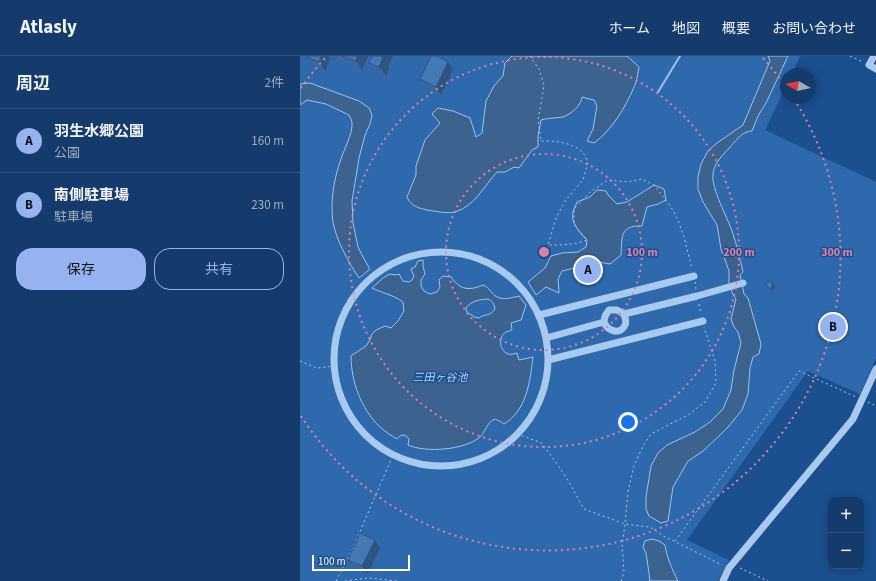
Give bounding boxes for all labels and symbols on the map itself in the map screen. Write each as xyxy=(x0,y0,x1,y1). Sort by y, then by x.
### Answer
north arrow xyxy=(780,68,816,104)
text: 100 m xyxy=(626,244,658,261)
text: 200 m xyxy=(723,244,755,261)
text: 300 m xyxy=(821,244,853,261)
centre of rings xyxy=(537,245,551,259)
pin: A xyxy=(575,255,601,285)
pin: B xyxy=(820,312,846,342)
water label: 三田ヶ谷池 xyxy=(413,370,468,385)
your location xyxy=(618,412,638,432)
scale bar xyxy=(312,553,410,572)

